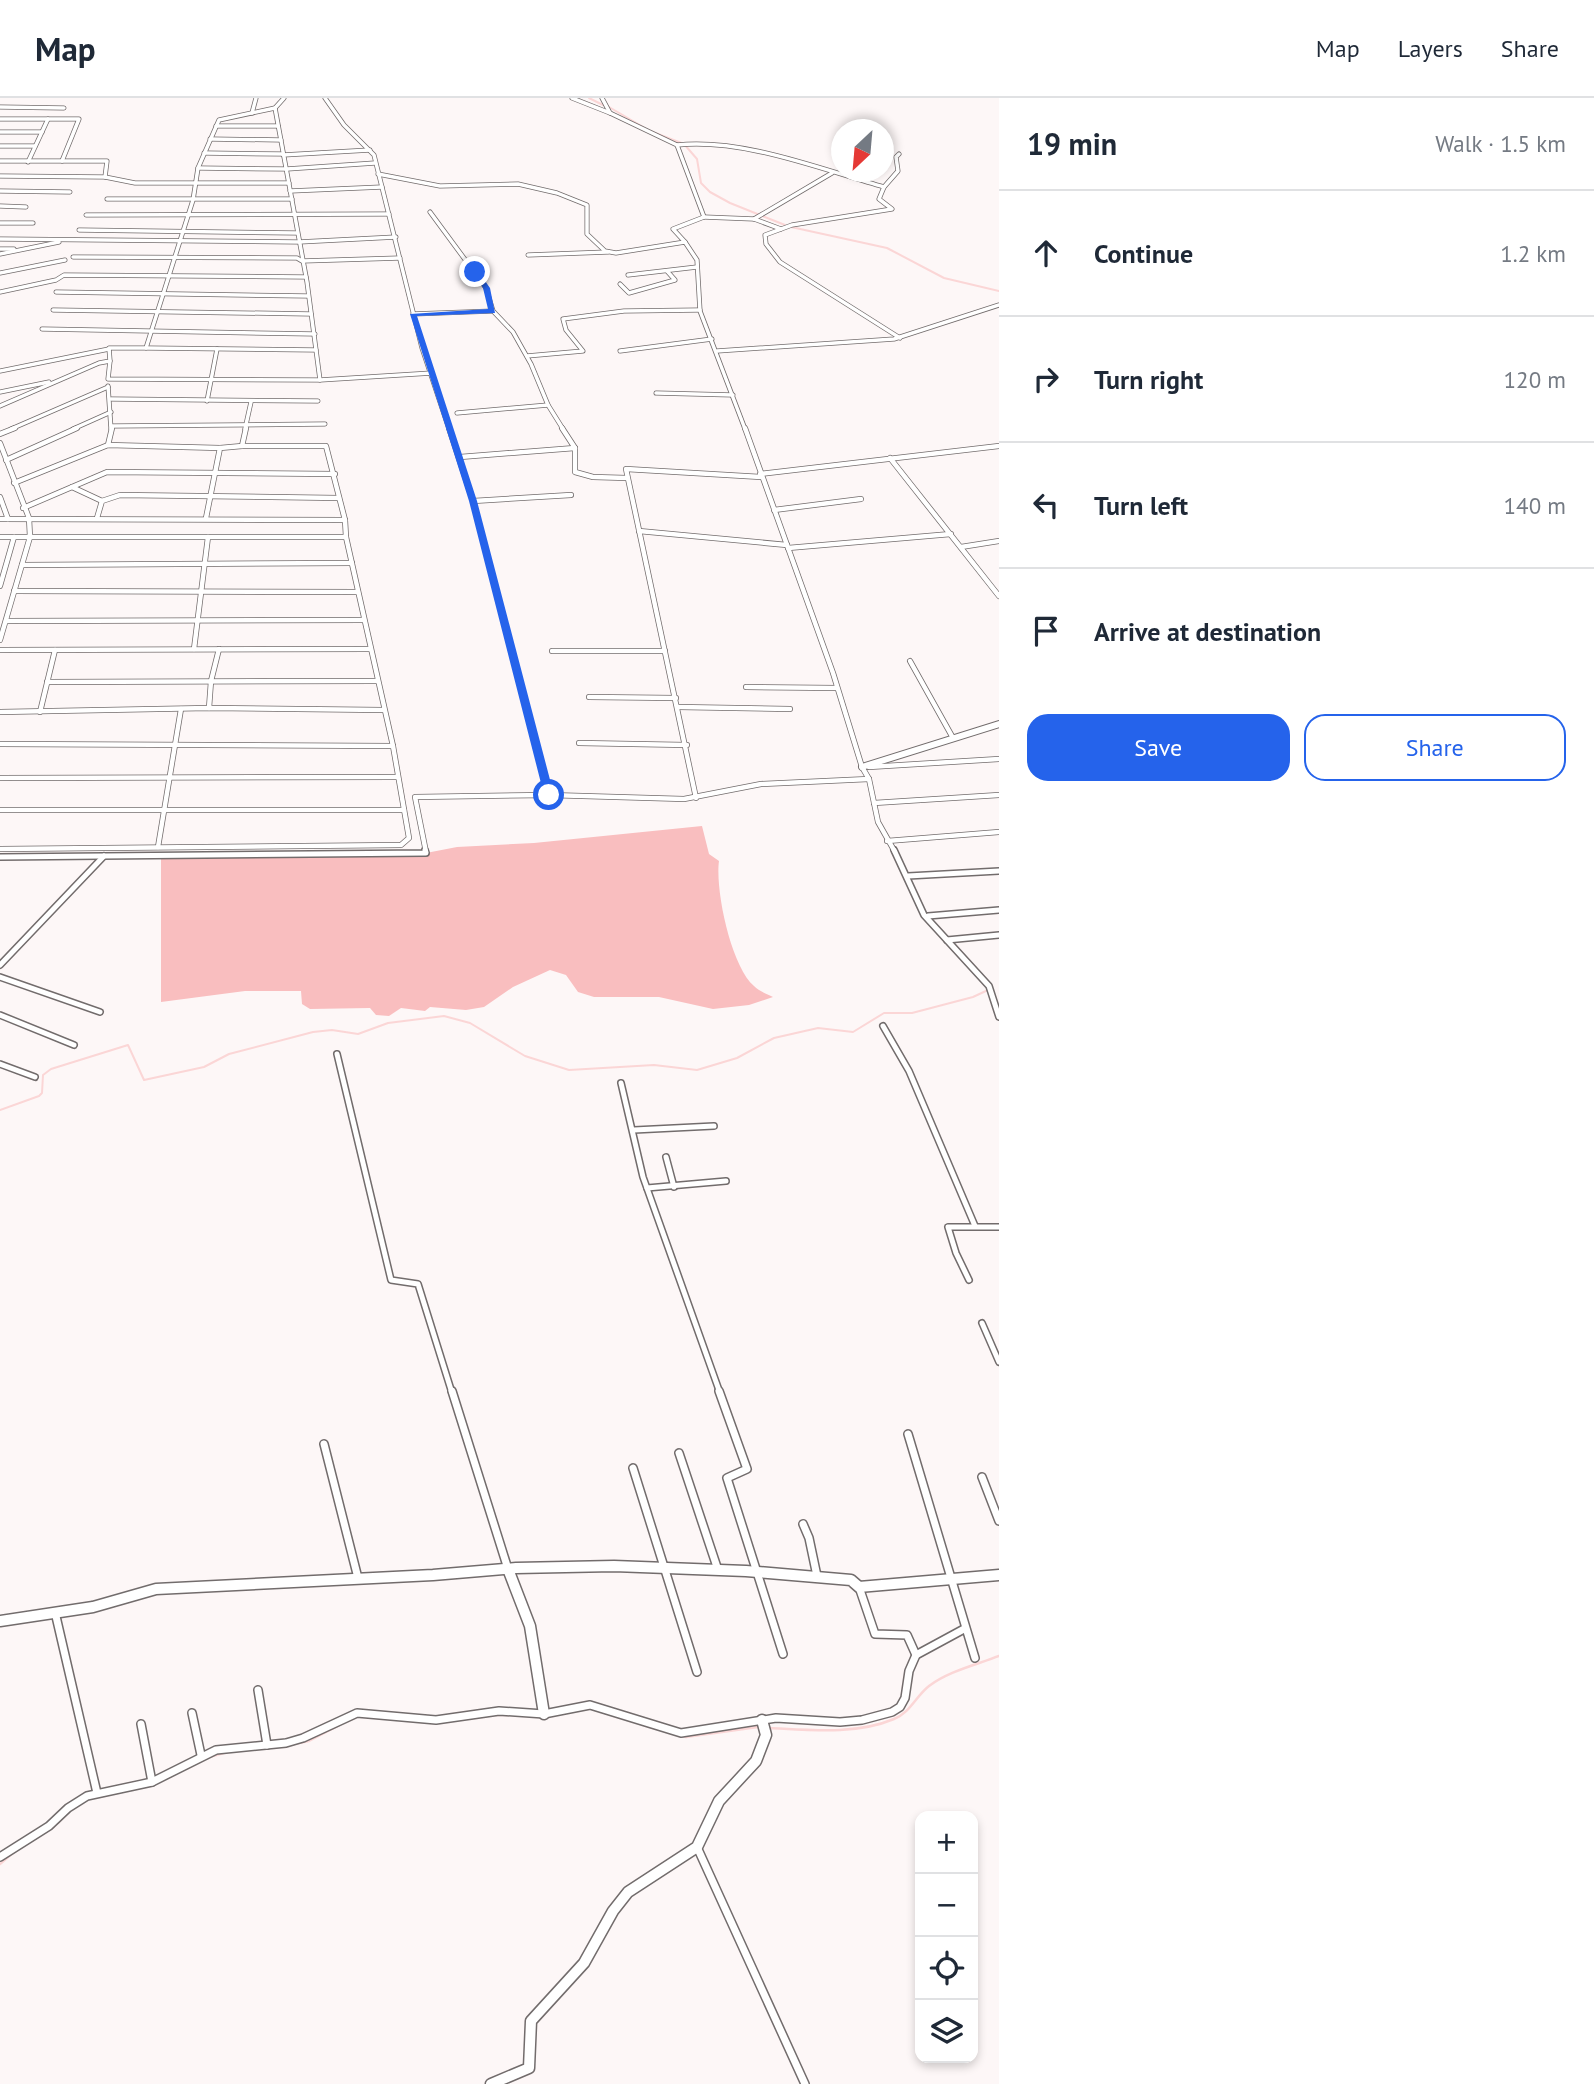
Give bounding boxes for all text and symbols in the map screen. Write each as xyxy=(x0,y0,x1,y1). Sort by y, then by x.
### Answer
text: Map xyxy=(35,27,96,70)
text: Map xyxy=(1316,33,1360,64)
text: Layers xyxy=(1398,33,1463,64)
text: Share xyxy=(1501,33,1559,64)
north arrow xyxy=(831,119,894,182)
text: 19 min xyxy=(1027,124,1117,163)
text: Walk · 1.5 km xyxy=(1435,129,1566,158)
icon: ahead xyxy=(1027,234,1065,272)
text: Continue xyxy=(1094,237,1193,270)
text: 1.2 km xyxy=(1500,239,1566,268)
route end xyxy=(459,256,490,287)
icon: right xyxy=(1027,360,1065,398)
text: Turn right xyxy=(1094,363,1203,396)
text: 120 m xyxy=(1504,365,1566,394)
icon: left xyxy=(1027,486,1065,524)
text: Turn left xyxy=(1094,489,1188,522)
text: 140 m xyxy=(1504,491,1566,520)
icon: arrive xyxy=(1027,612,1065,650)
text: Arrive at destination xyxy=(1094,615,1321,648)
button: Save xyxy=(1027,714,1290,781)
button: Share xyxy=(1304,714,1566,781)
route start xyxy=(533,779,564,810)
map controls xyxy=(915,1811,978,2063)
button: + xyxy=(915,1811,978,1874)
button: − xyxy=(915,1874,978,1937)
button: locate xyxy=(915,1937,978,2000)
button: layers xyxy=(915,2000,978,2063)

